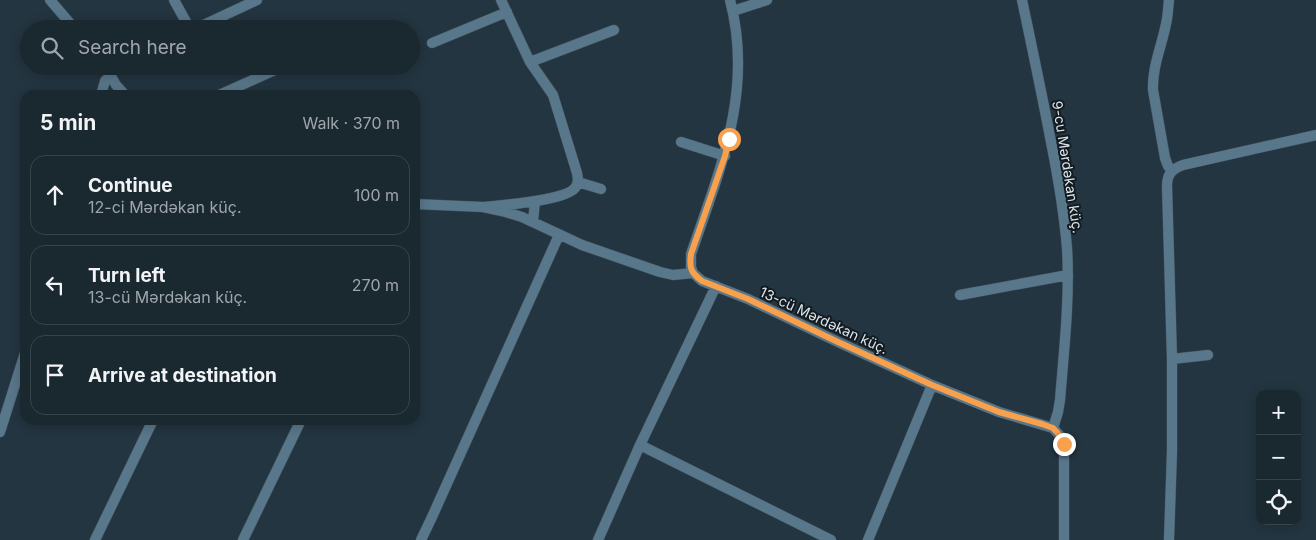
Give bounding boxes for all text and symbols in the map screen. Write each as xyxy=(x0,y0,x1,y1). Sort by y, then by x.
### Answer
search box xyxy=(20,20,420,75)
icon: search xyxy=(38,34,66,62)
text: Search here xyxy=(78,36,187,59)
street label: 9-cu Mərdəkan küç. xyxy=(1049,100,1087,234)
text: 5 min xyxy=(40,110,96,135)
text: Walk · 370 m xyxy=(303,113,400,133)
route start xyxy=(718,128,741,151)
text: Continue xyxy=(88,174,173,197)
icon: ahead xyxy=(41,181,69,209)
text: 100 m xyxy=(354,185,399,205)
text: 12-ci Mərdəkan küç. xyxy=(88,197,242,217)
text: Turn left xyxy=(88,264,166,287)
icon: left xyxy=(41,271,69,299)
text: 270 m xyxy=(352,275,399,295)
street label: 13-cü Mərdəkan küç. xyxy=(757,283,891,357)
text: 13-cü Mərdəkan küç. xyxy=(88,287,247,307)
icon: arrive xyxy=(41,361,69,389)
text: Arrive at destination xyxy=(88,364,277,387)
map controls xyxy=(1256,390,1301,525)
button: + xyxy=(1256,390,1301,435)
route end xyxy=(1053,433,1076,456)
button: − xyxy=(1256,435,1301,480)
button: locate xyxy=(1256,480,1301,525)

